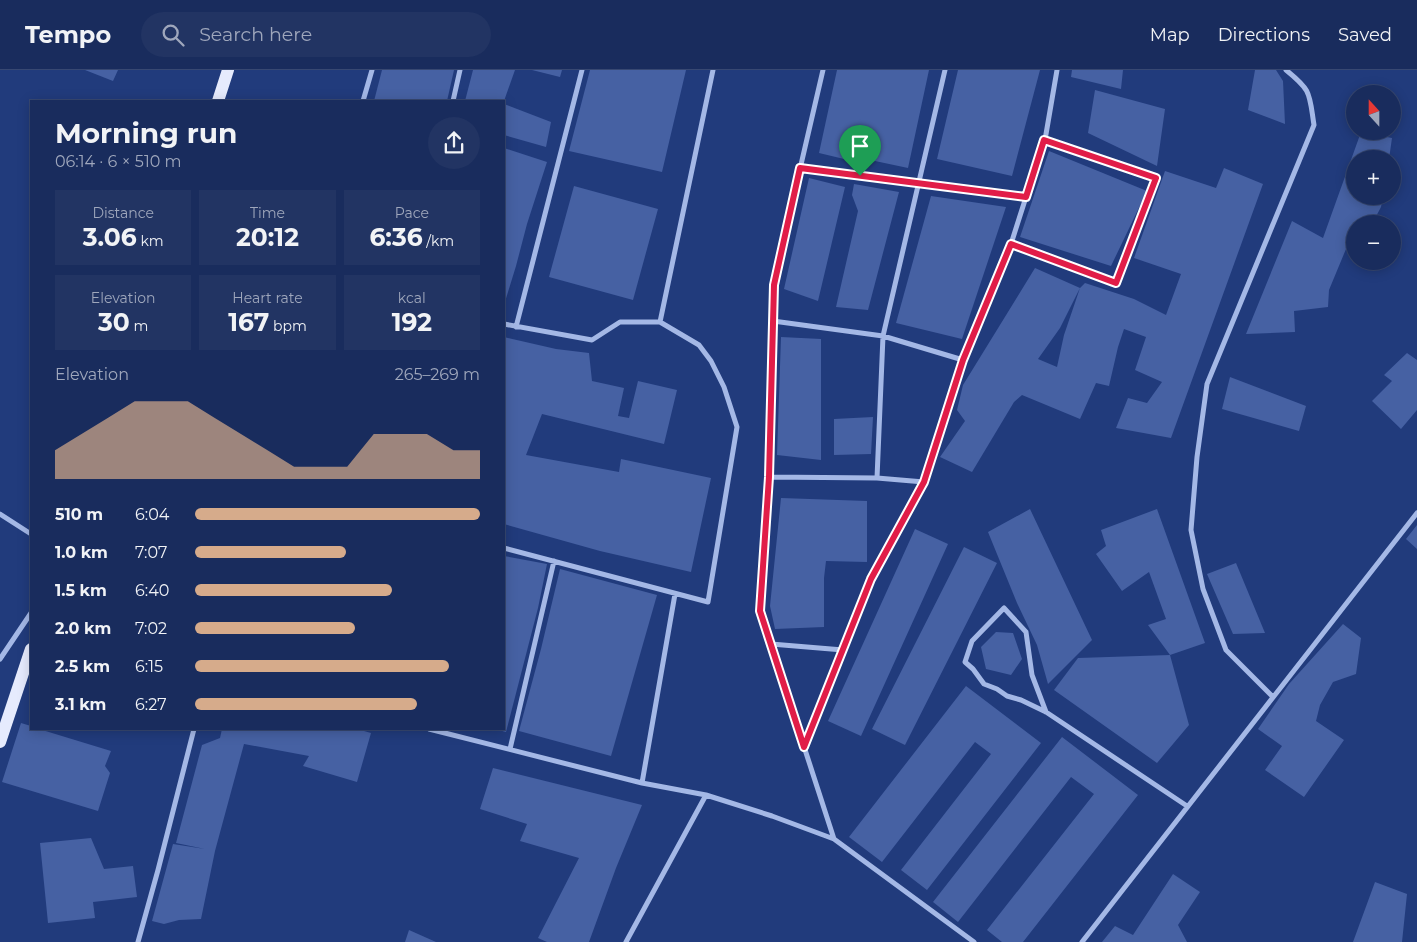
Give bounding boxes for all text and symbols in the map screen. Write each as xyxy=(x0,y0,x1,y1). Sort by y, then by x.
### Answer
search box xyxy=(141,12,491,57)
text: Tempo xyxy=(25,20,111,49)
icon: search xyxy=(159,21,187,49)
text: Search here xyxy=(199,23,312,46)
text: Map xyxy=(1150,24,1190,46)
text: Directions xyxy=(1218,24,1310,46)
text: Saved xyxy=(1338,24,1392,46)
north arrow xyxy=(1346,85,1401,140)
map controls xyxy=(1346,85,1401,270)
text: Morning run xyxy=(55,116,237,150)
button: share xyxy=(428,117,480,169)
pin xyxy=(839,125,881,176)
icon: arrive xyxy=(846,132,874,160)
button: + xyxy=(1346,150,1401,205)
text: 06:14 · 6 × 510 m xyxy=(55,152,181,171)
text: Distance xyxy=(92,204,154,222)
text: Time xyxy=(250,204,285,222)
text: Pace xyxy=(395,204,429,222)
button: − xyxy=(1346,215,1401,270)
text: 3.06 xyxy=(83,222,137,252)
text: 20:12 xyxy=(236,222,299,252)
text: 6:36 xyxy=(369,222,423,252)
text: km xyxy=(137,232,164,250)
text: /km xyxy=(423,232,454,250)
text: Elevation xyxy=(91,289,156,307)
text: Heart rate xyxy=(232,289,303,307)
text: kcal xyxy=(398,289,426,307)
text: 30 xyxy=(98,307,130,337)
text: 167 xyxy=(228,307,269,337)
text: 192 xyxy=(392,307,432,337)
text: m xyxy=(130,317,148,335)
text: bpm xyxy=(269,317,307,335)
text: Elevation xyxy=(55,365,129,384)
text: 265–269 m xyxy=(395,365,480,384)
text: 510 m xyxy=(55,505,103,524)
text: 6:04 xyxy=(135,505,169,524)
text: 1.0 km xyxy=(55,543,108,562)
text: 7:07 xyxy=(135,543,167,562)
text: 1.5 km xyxy=(55,581,107,600)
text: 6:40 xyxy=(135,581,169,600)
text: 2.0 km xyxy=(55,619,111,638)
text: 7:02 xyxy=(135,619,167,638)
text: 2.5 km xyxy=(55,657,110,676)
text: 6:15 xyxy=(135,657,163,676)
text: 3.1 km xyxy=(55,695,106,714)
text: 6:27 xyxy=(135,695,167,714)

